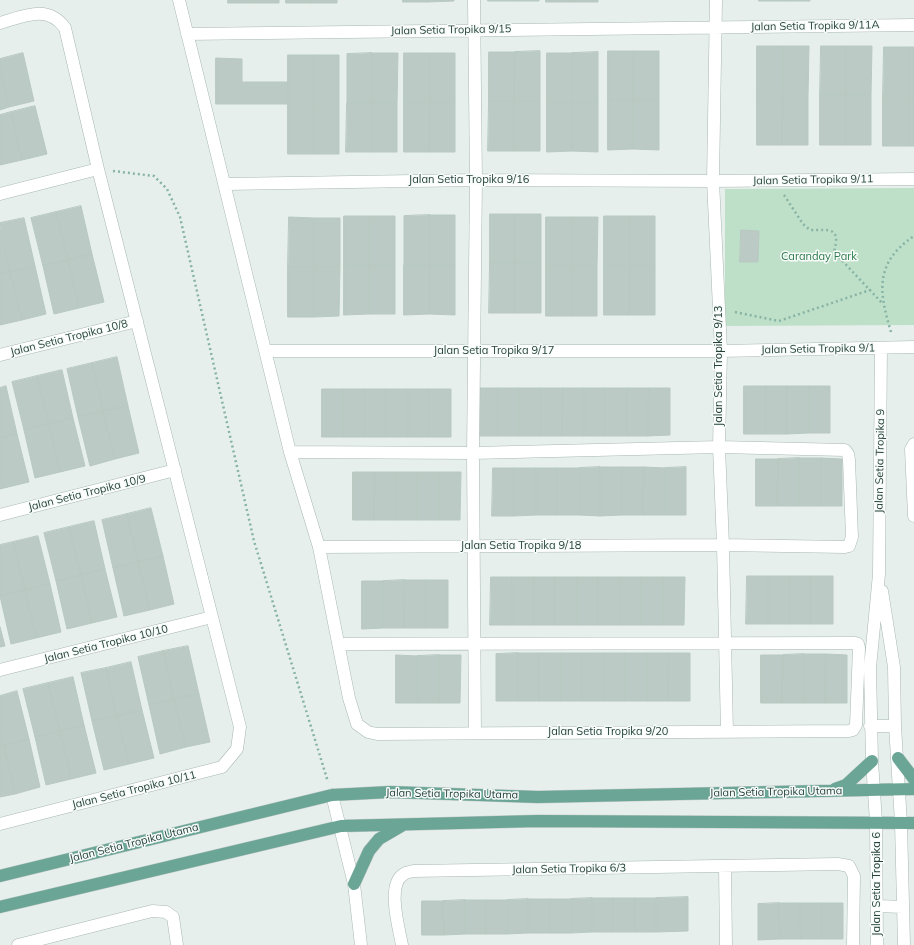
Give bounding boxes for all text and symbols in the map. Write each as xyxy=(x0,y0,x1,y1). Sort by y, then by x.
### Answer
street label: Jalan Setia Tropika 9/11A xyxy=(750,18,880,34)
street label: Jalan Setia Tropika 9/15 xyxy=(391,22,511,38)
street label: Jalan Setia Tropika 9/11 xyxy=(753,172,873,188)
street label: Jalan Setia Tropika 9/16 xyxy=(409,173,529,187)
park label: Caranday Park xyxy=(781,250,857,264)
street label: Jalan Setia Tropika 9/13 xyxy=(712,306,726,426)
street label: Jalan Setia Tropika 10/8 xyxy=(9,317,129,359)
street label: Jalan Setia Tropika 9/1 xyxy=(761,341,875,357)
street label: Jalan Setia Tropika 9/17 xyxy=(434,344,554,358)
street label: Jalan Setia Tropika 9 xyxy=(872,409,888,513)
street label: Jalan Setia Tropika 10/9 xyxy=(27,472,147,514)
street label: Jalan Setia Tropika 9/18 xyxy=(461,539,581,553)
street label: Jalan Setia Tropika 10/10 xyxy=(43,622,169,666)
street label: Jalan Setia Tropika 9/20 xyxy=(548,725,668,739)
street label: Jalan Setia Tropika 10/11 xyxy=(71,768,197,812)
street label: Jalan Setia Tropika Utama xyxy=(710,784,842,800)
street label: Jalan Setia Tropika Utama xyxy=(386,786,518,802)
street label: Jalan Setia Tropika Utama xyxy=(68,821,200,865)
street label: Jalan Setia Tropika 6 xyxy=(870,832,884,936)
street label: Jalan Setia Tropika 6/3 xyxy=(512,861,626,877)

